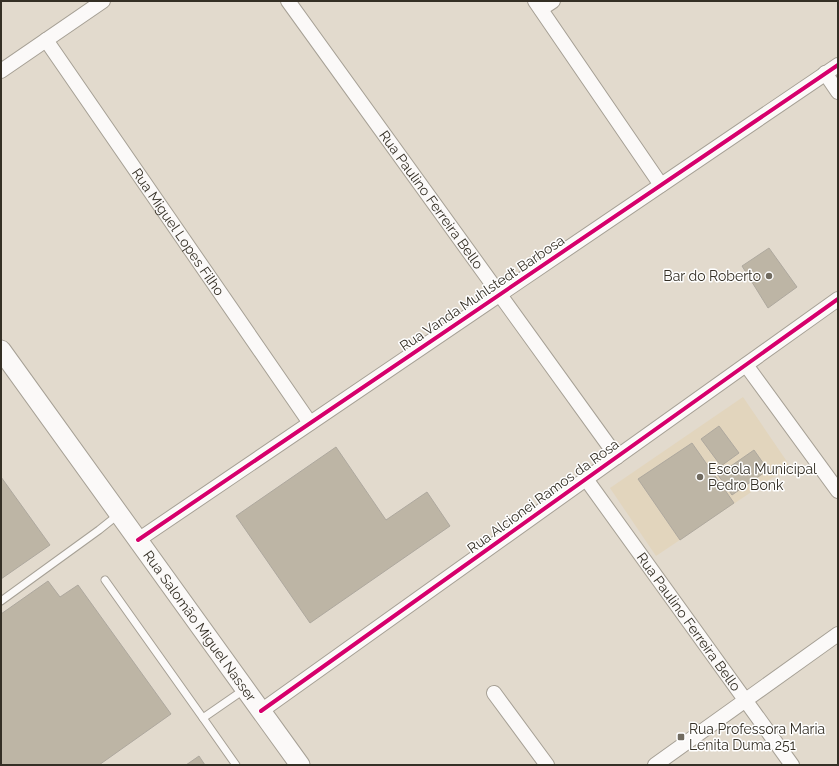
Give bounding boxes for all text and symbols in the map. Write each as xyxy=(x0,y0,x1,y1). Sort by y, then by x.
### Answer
street label: Rua Paulino Ferreira Bello xyxy=(376,127,487,272)
street label: Rua Miguel Lopes Filho xyxy=(129,165,228,299)
street label: Rua Vanda Muhlstedt Barbosa xyxy=(397,232,567,354)
place label: Bar do Roberto xyxy=(663,268,761,284)
marker: Bar do Roberto xyxy=(764,271,774,281)
street label: Rua Alcionei Ramos da Rosa xyxy=(464,436,622,556)
place label: Escola Municipal Pedro Bonk xyxy=(708,461,817,493)
marker: Escola Municipal Pedro Bonk xyxy=(695,472,705,482)
street label: Rua Salomão Miguel Nasser xyxy=(140,547,259,704)
street label: Rua Paulino Ferreira Bello xyxy=(634,549,744,694)
place label: Rua Professora Maria Lenita Duma 251 xyxy=(689,721,825,753)
marker: Rua Professora Maria Lenita Duma 251 xyxy=(676,732,686,742)

